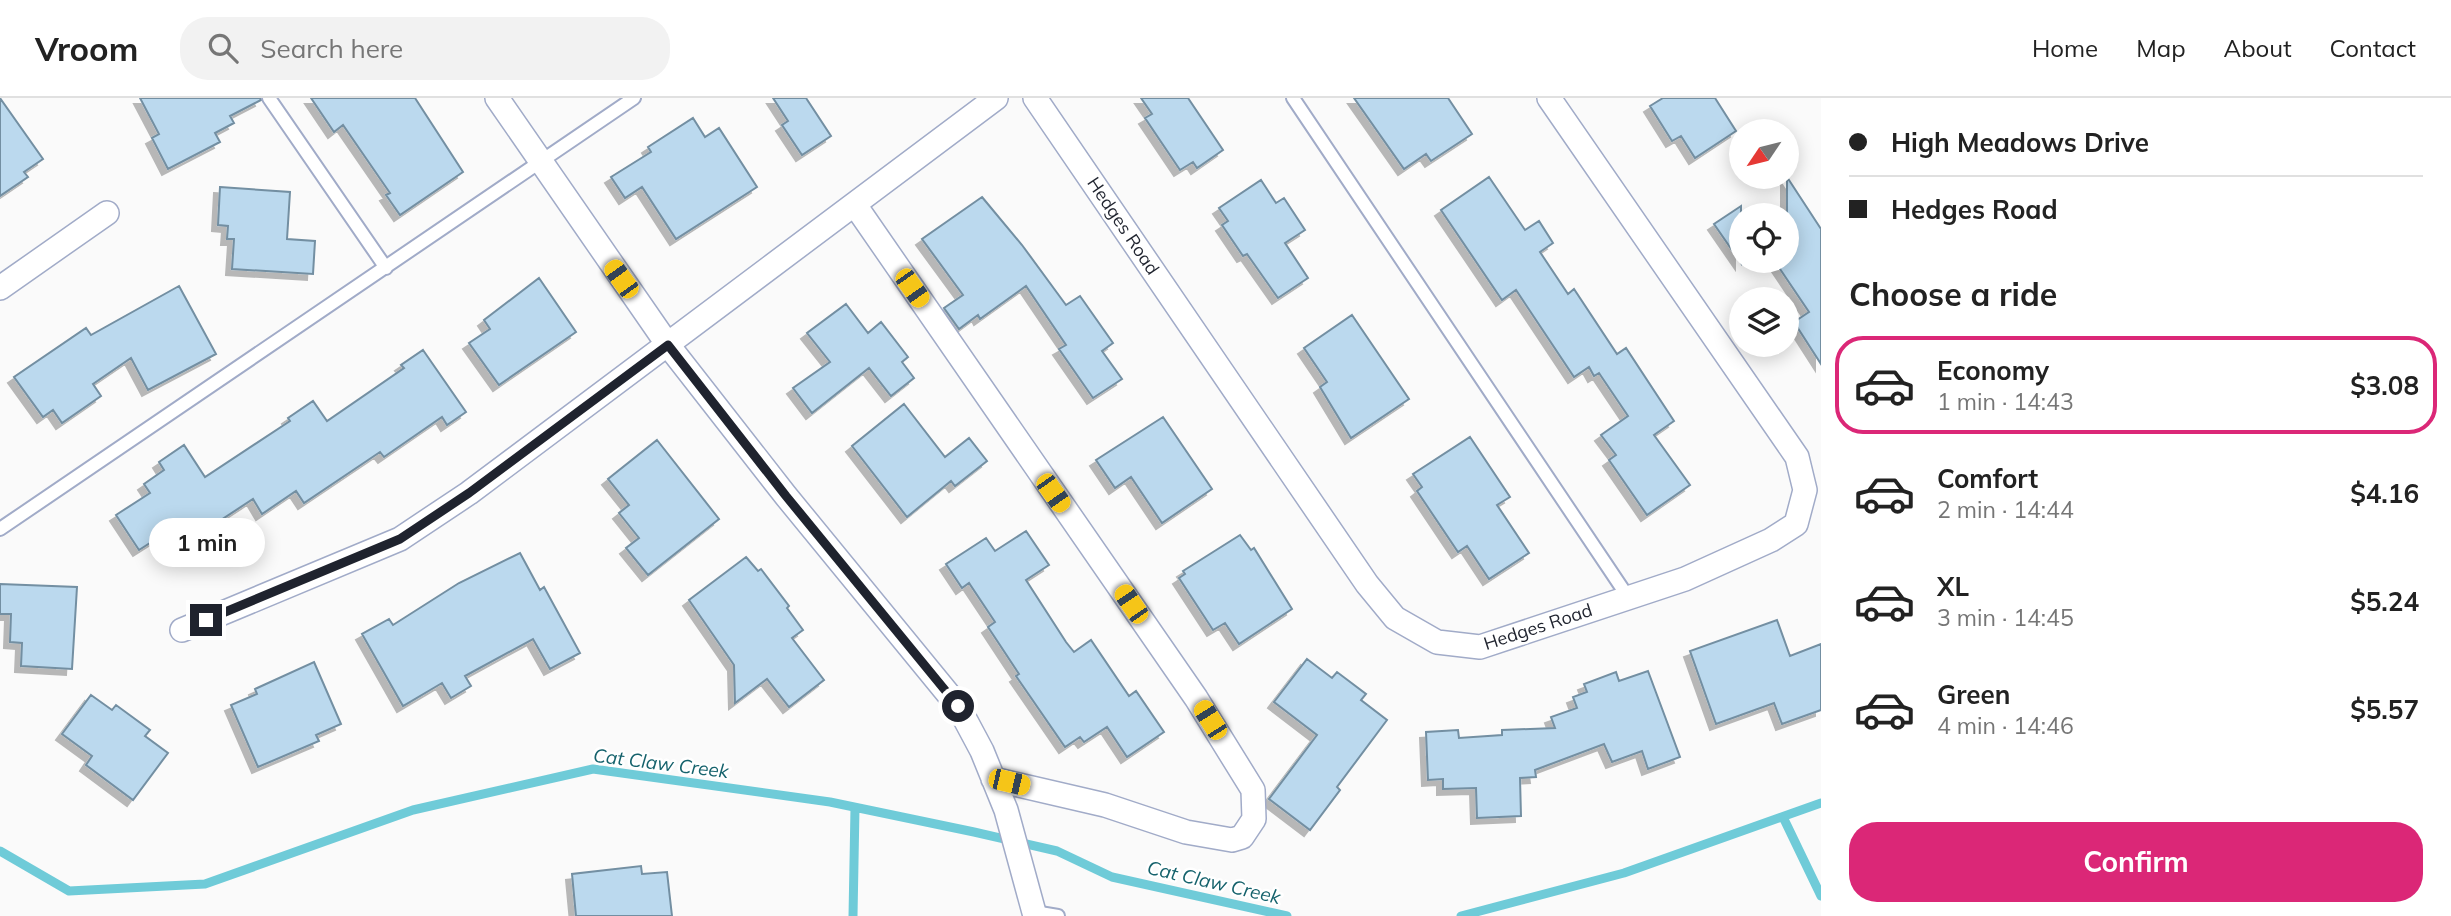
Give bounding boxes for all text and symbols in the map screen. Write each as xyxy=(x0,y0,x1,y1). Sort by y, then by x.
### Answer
search box xyxy=(180,17,670,80)
text: Vroom xyxy=(35,28,138,69)
icon: search xyxy=(204,29,242,67)
text: Search here xyxy=(260,32,403,65)
text: Home xyxy=(2032,33,2098,63)
text: Map xyxy=(2136,33,2186,63)
text: About xyxy=(2224,33,2292,63)
text: Contact xyxy=(2330,33,2416,63)
north arrow xyxy=(1729,119,1799,189)
map controls xyxy=(1729,119,1799,357)
text: High Meadows Drive xyxy=(1891,126,2149,159)
street label: Hedges Road xyxy=(1082,173,1164,279)
text: Hedges Road xyxy=(1891,193,2058,226)
button: locate xyxy=(1729,203,1799,273)
car xyxy=(601,256,642,302)
car xyxy=(892,265,933,311)
text: Choose a ride xyxy=(1849,274,2057,314)
button: layers xyxy=(1729,287,1799,357)
icon: car xyxy=(1853,354,1916,417)
text: Economy xyxy=(1937,354,2049,387)
text: $3.08 xyxy=(2350,369,2419,402)
text: 1 min · 14:43 xyxy=(1937,387,2074,416)
icon: car xyxy=(1853,462,1916,525)
text: Comfort xyxy=(1937,462,2038,495)
car xyxy=(1033,470,1074,516)
text: $4.16 xyxy=(2350,477,2419,510)
text: 2 min · 14:44 xyxy=(1937,495,2074,524)
callout: 1 min xyxy=(148,518,264,568)
text: 1 min xyxy=(177,528,237,557)
icon: car xyxy=(1853,570,1916,633)
text: XL xyxy=(1937,570,1969,603)
car xyxy=(1111,581,1152,627)
text: $5.24 xyxy=(2350,585,2419,618)
street label: Hedges Road xyxy=(1481,598,1595,655)
text: 3 min · 14:45 xyxy=(1937,603,2074,632)
route end xyxy=(190,604,222,636)
icon: car xyxy=(1853,678,1916,741)
text: Green xyxy=(1937,678,2010,711)
route start xyxy=(942,690,974,722)
text: $5.57 xyxy=(2350,693,2419,726)
car xyxy=(1190,697,1231,743)
text: 4 min · 14:46 xyxy=(1937,711,2074,740)
water label: Cat Claw Creek xyxy=(592,743,731,783)
car xyxy=(987,767,1032,797)
button: Confirm xyxy=(1849,822,2423,902)
water label: Cat Claw Creek xyxy=(1145,855,1284,909)

